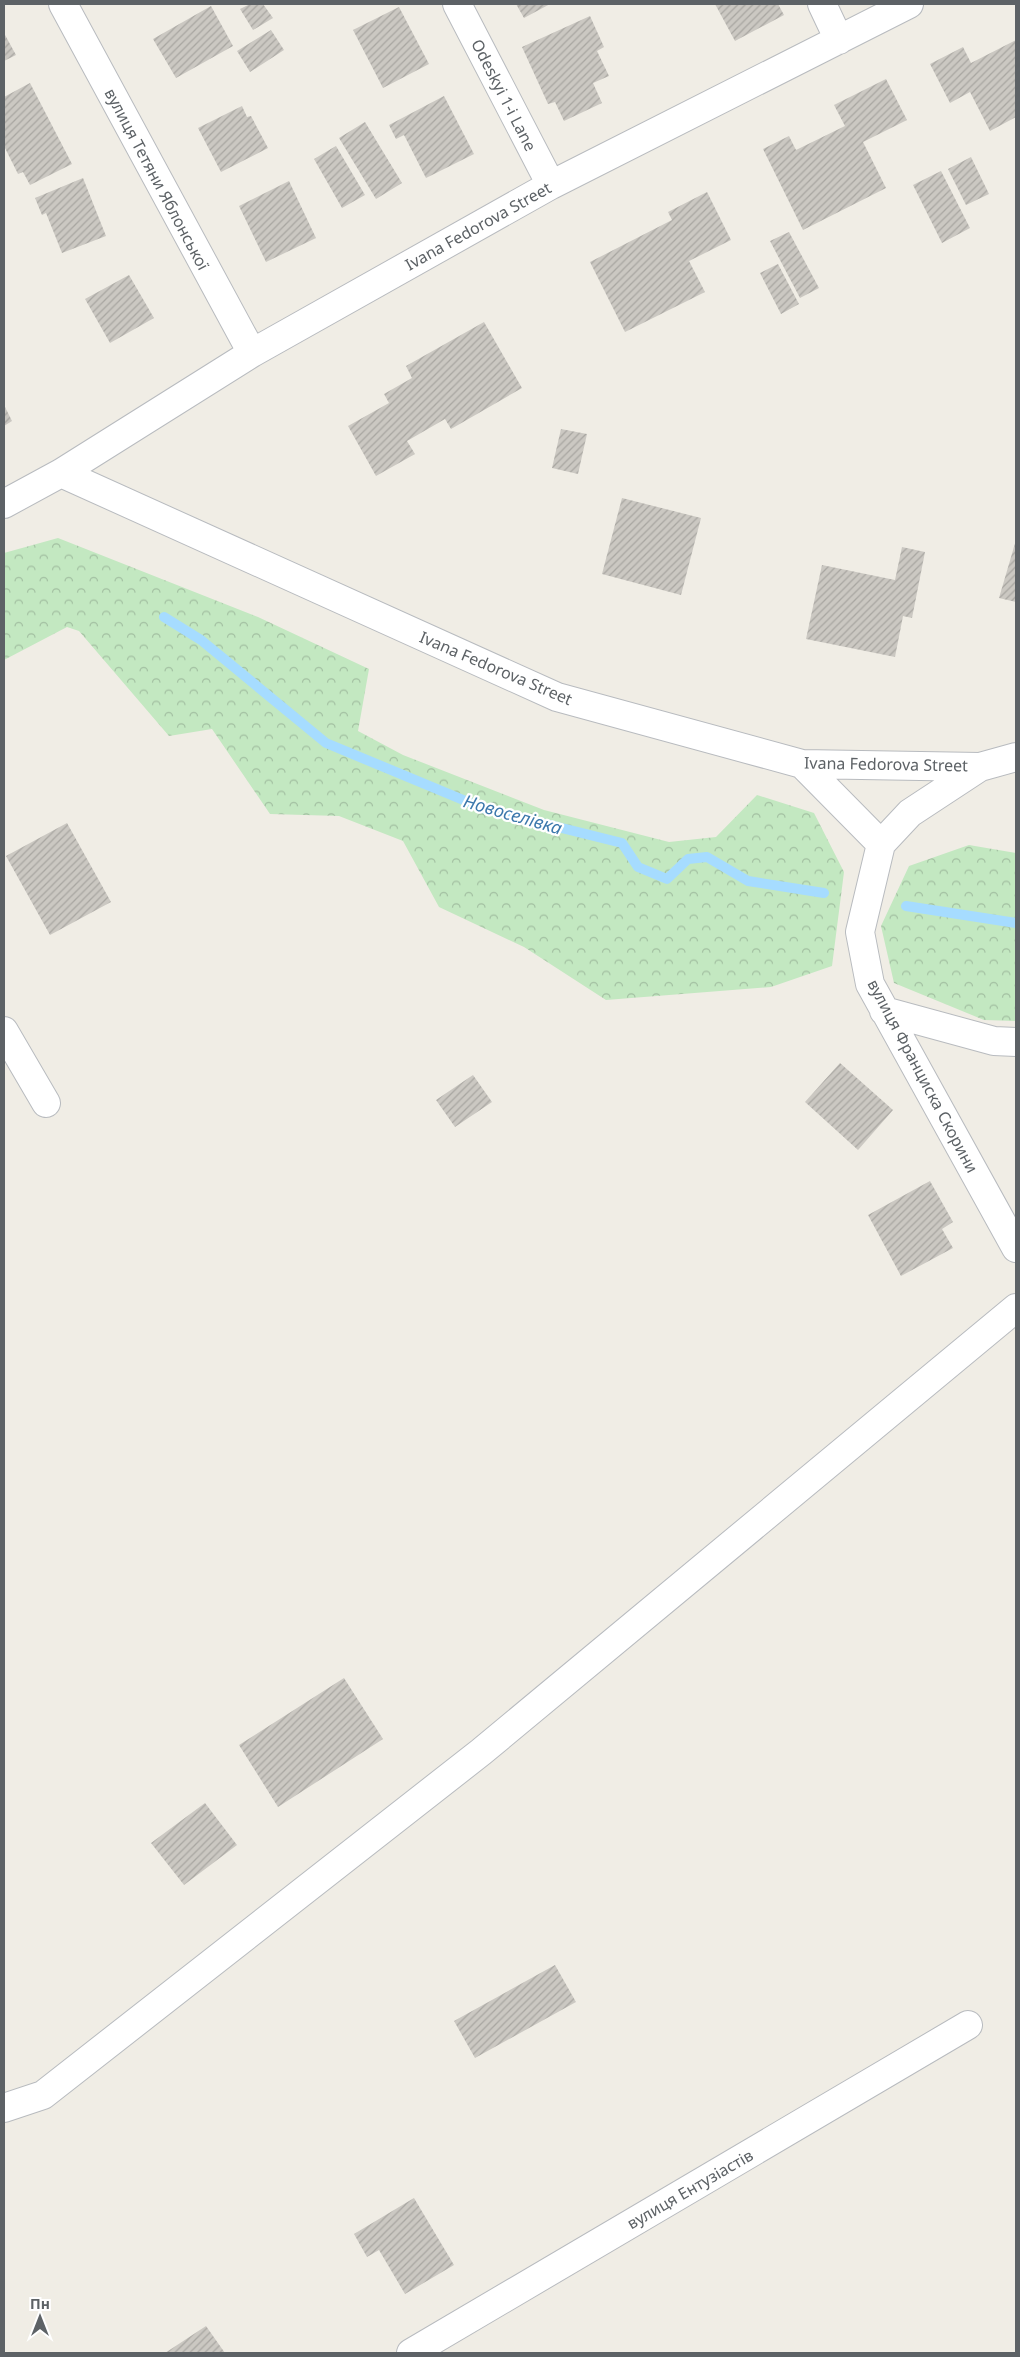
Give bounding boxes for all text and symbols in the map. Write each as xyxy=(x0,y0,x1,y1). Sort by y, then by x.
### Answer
street label: Odeskyi 1-i Lane xyxy=(466,35,542,155)
street label: вулиця Тетяни Яблонської xyxy=(100,84,214,274)
street label: Ivana Fedorova Street xyxy=(401,177,555,275)
street label: Ivana Fedorova Street xyxy=(416,626,576,710)
street label: Ivana Fedorova Street xyxy=(804,752,968,776)
water label: Новоселівка xyxy=(461,788,565,840)
street label: вулиця Франциска Скорини xyxy=(862,975,984,1177)
street label: вулиця Ентузіастів xyxy=(623,2144,757,2234)
north arrow xyxy=(15,2292,65,2342)
text: Пн xyxy=(30,2294,50,2313)

